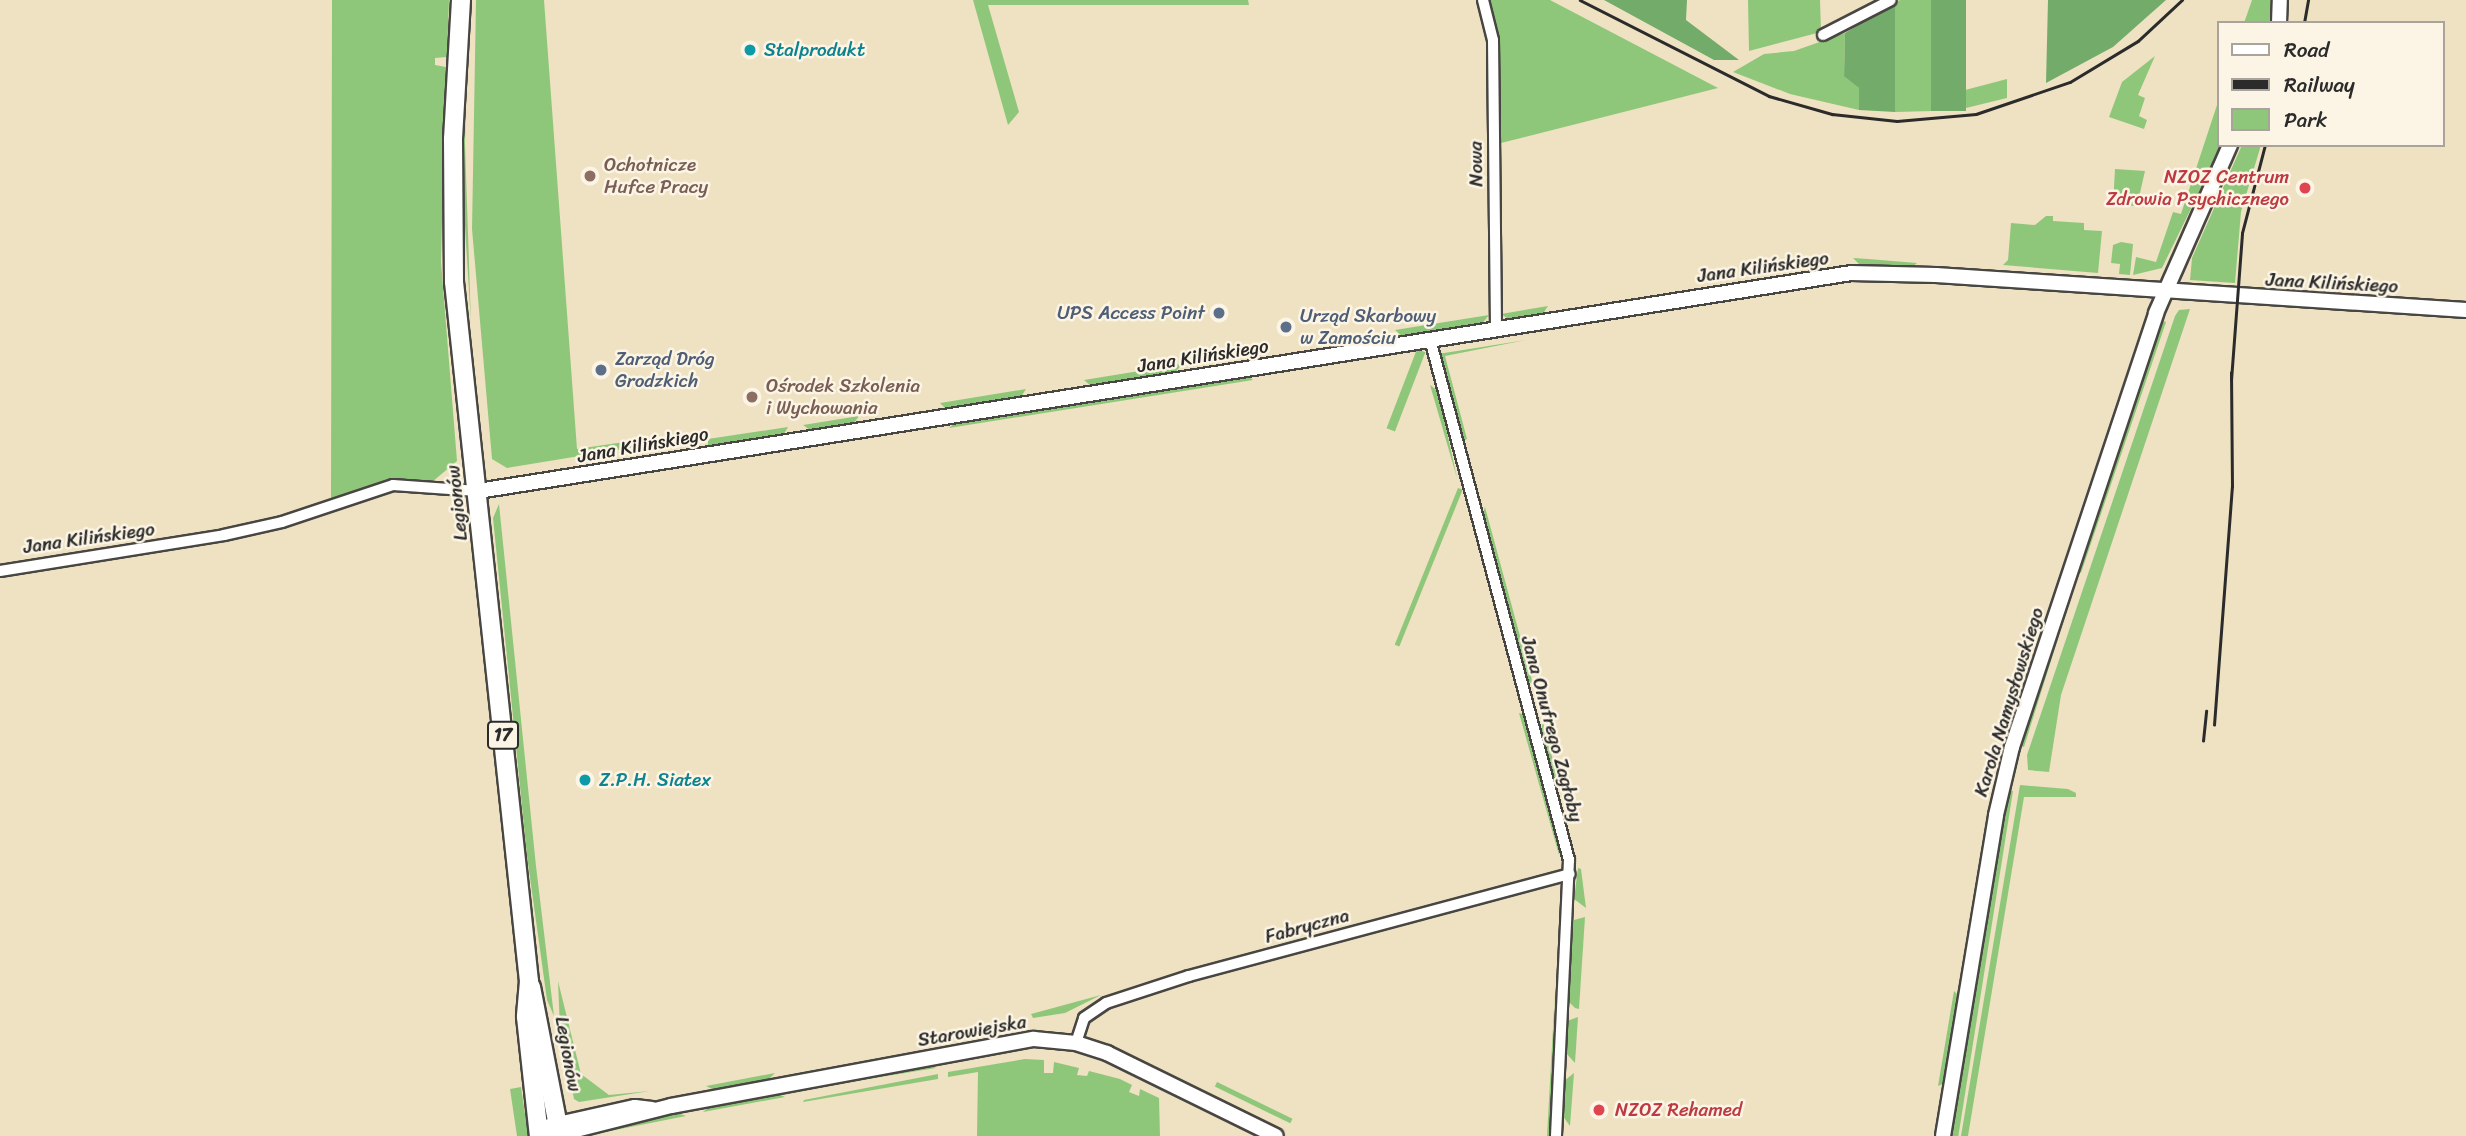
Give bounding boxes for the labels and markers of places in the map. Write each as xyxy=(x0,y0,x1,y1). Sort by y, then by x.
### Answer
place label: Stalprodukt xyxy=(764,39,865,61)
marker: Stalprodukt xyxy=(742,42,758,58)
place label: Ochotnicze Hufce Pracy xyxy=(604,154,708,198)
place label: NZOZ Centrum Zdrowia Psychicznego xyxy=(2106,166,2289,210)
marker: Ochotnicze Hufce Pracy xyxy=(582,168,598,184)
marker: NZOZ Centrum Zdrowia Psychicznego xyxy=(2295,178,2315,198)
place label: UPS Access Point xyxy=(1056,302,1205,324)
marker: UPS Access Point xyxy=(1211,305,1227,321)
place label: Urząd Skarbowy w Zamościu xyxy=(1300,305,1436,349)
marker: Urząd Skarbowy w Zamościu xyxy=(1278,319,1294,335)
place label: Zarząd Dróg Grodzkich xyxy=(615,348,715,392)
marker: Zarząd Dróg Grodzkich xyxy=(593,362,609,378)
place label: Ośrodek Szkolenia i Wychowania xyxy=(766,375,920,419)
marker: Ośrodek Szkolenia i Wychowania xyxy=(744,389,760,405)
place label: Z.P.H. Siatex xyxy=(599,769,711,791)
marker: Z.P.H. Siatex xyxy=(577,772,593,788)
place label: NZOZ Rehamed xyxy=(1615,1099,1742,1121)
marker: NZOZ Rehamed xyxy=(1589,1100,1609,1120)

